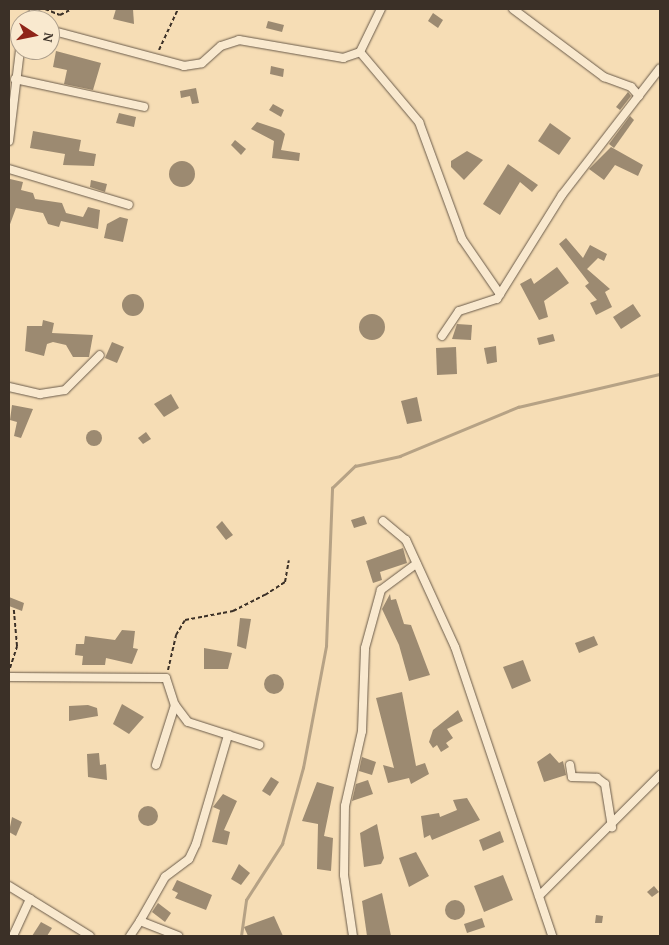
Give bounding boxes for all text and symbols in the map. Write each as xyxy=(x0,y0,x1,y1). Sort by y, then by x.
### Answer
north arrow xyxy=(10,10,60,60)
text: N xyxy=(38,31,59,44)

